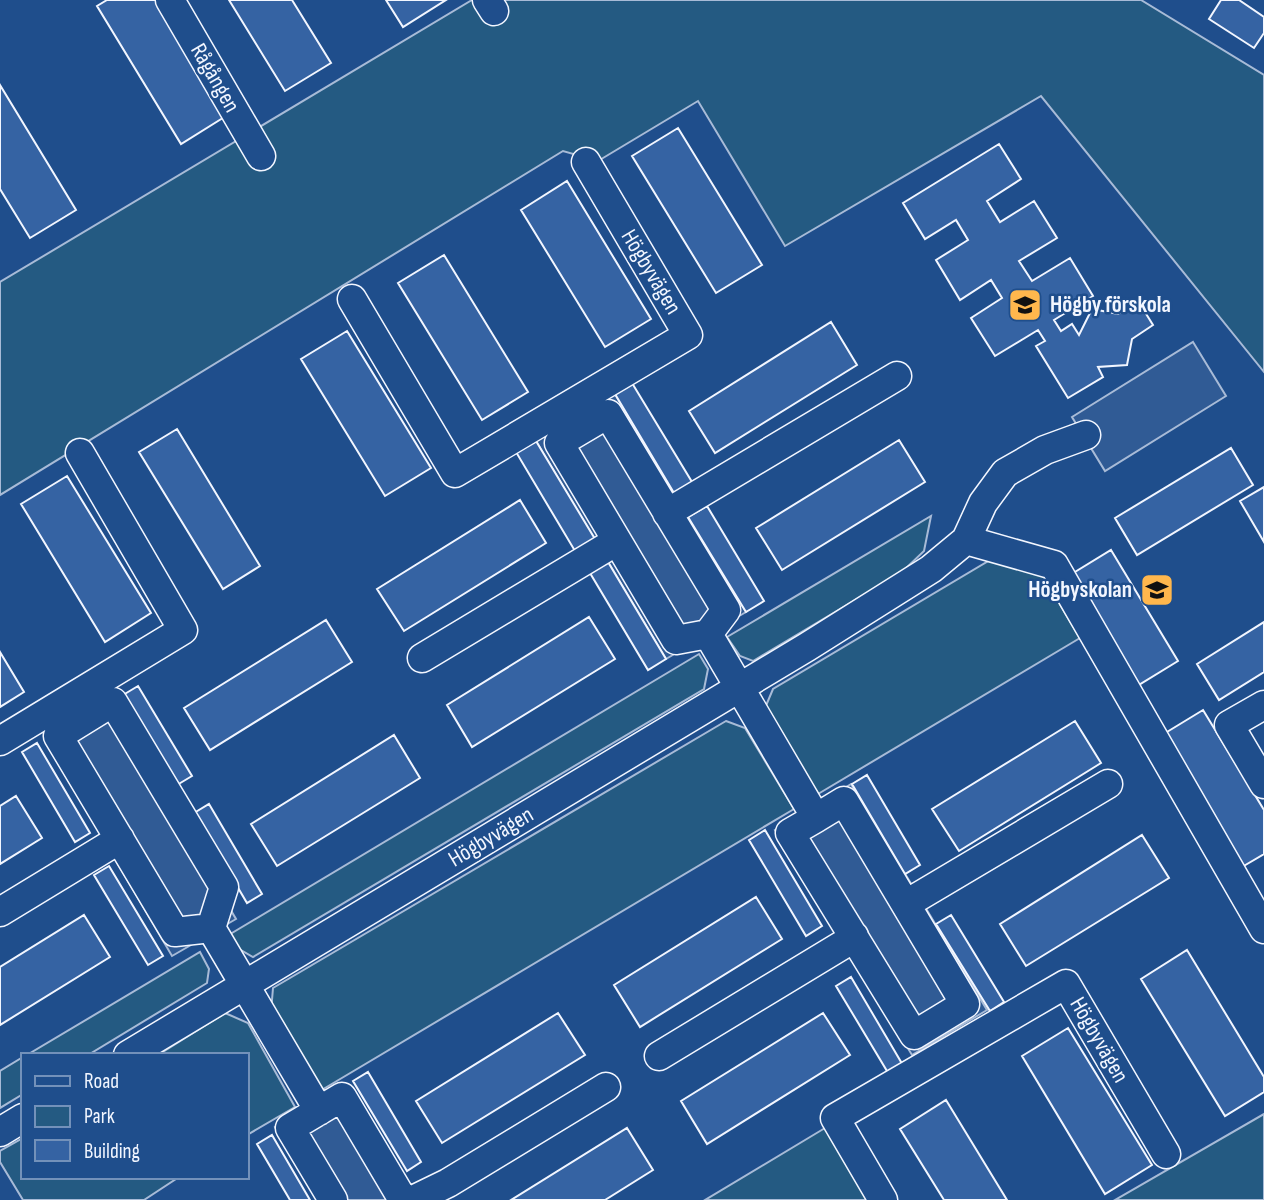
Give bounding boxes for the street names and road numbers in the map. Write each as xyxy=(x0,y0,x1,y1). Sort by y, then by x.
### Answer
street label: Rågången xyxy=(184,39,246,117)
street label: Högbyvägen xyxy=(615,224,687,320)
street label: Högbyvägen xyxy=(443,801,539,873)
street label: Högbyvägen xyxy=(1063,992,1135,1088)

